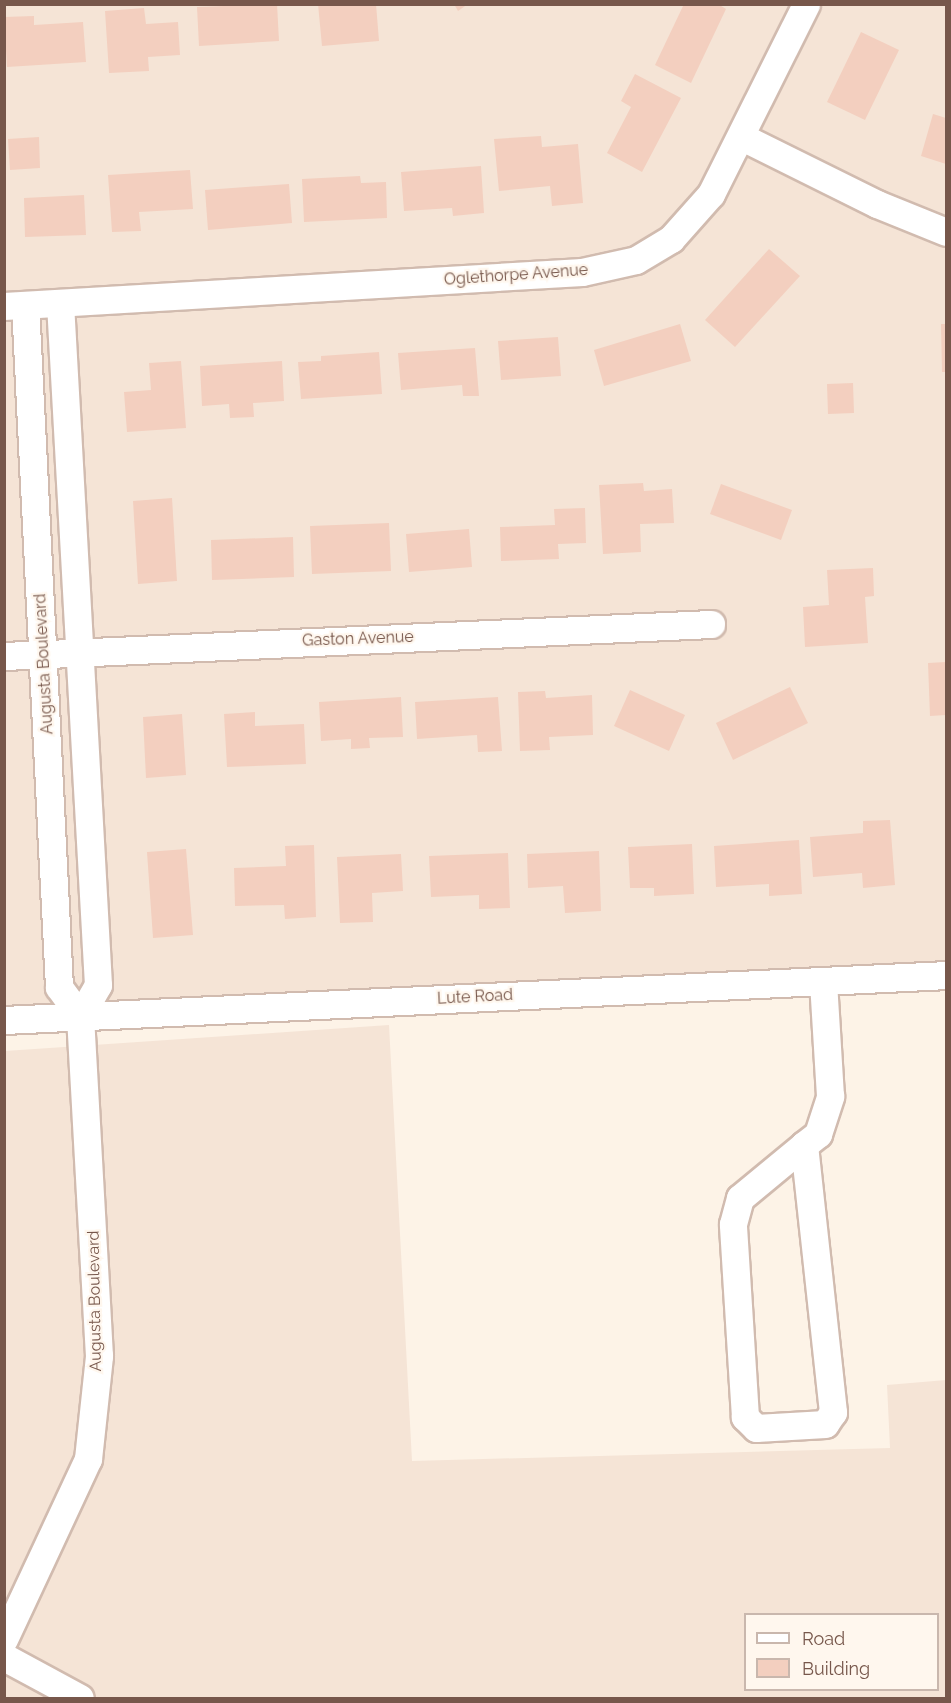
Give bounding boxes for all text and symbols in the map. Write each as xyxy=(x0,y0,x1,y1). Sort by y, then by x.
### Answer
street label: Oglethorpe Avenue xyxy=(443,260,589,290)
street label: Augusta Boulevard xyxy=(31,593,57,735)
street label: Gaston Avenue xyxy=(302,627,414,651)
street label: Lute Road xyxy=(437,985,513,1009)
street label: Augusta Boulevard xyxy=(84,1230,106,1372)
legend xyxy=(744,1613,939,1691)
text: Road xyxy=(802,1628,845,1649)
text: Building xyxy=(802,1658,870,1679)

